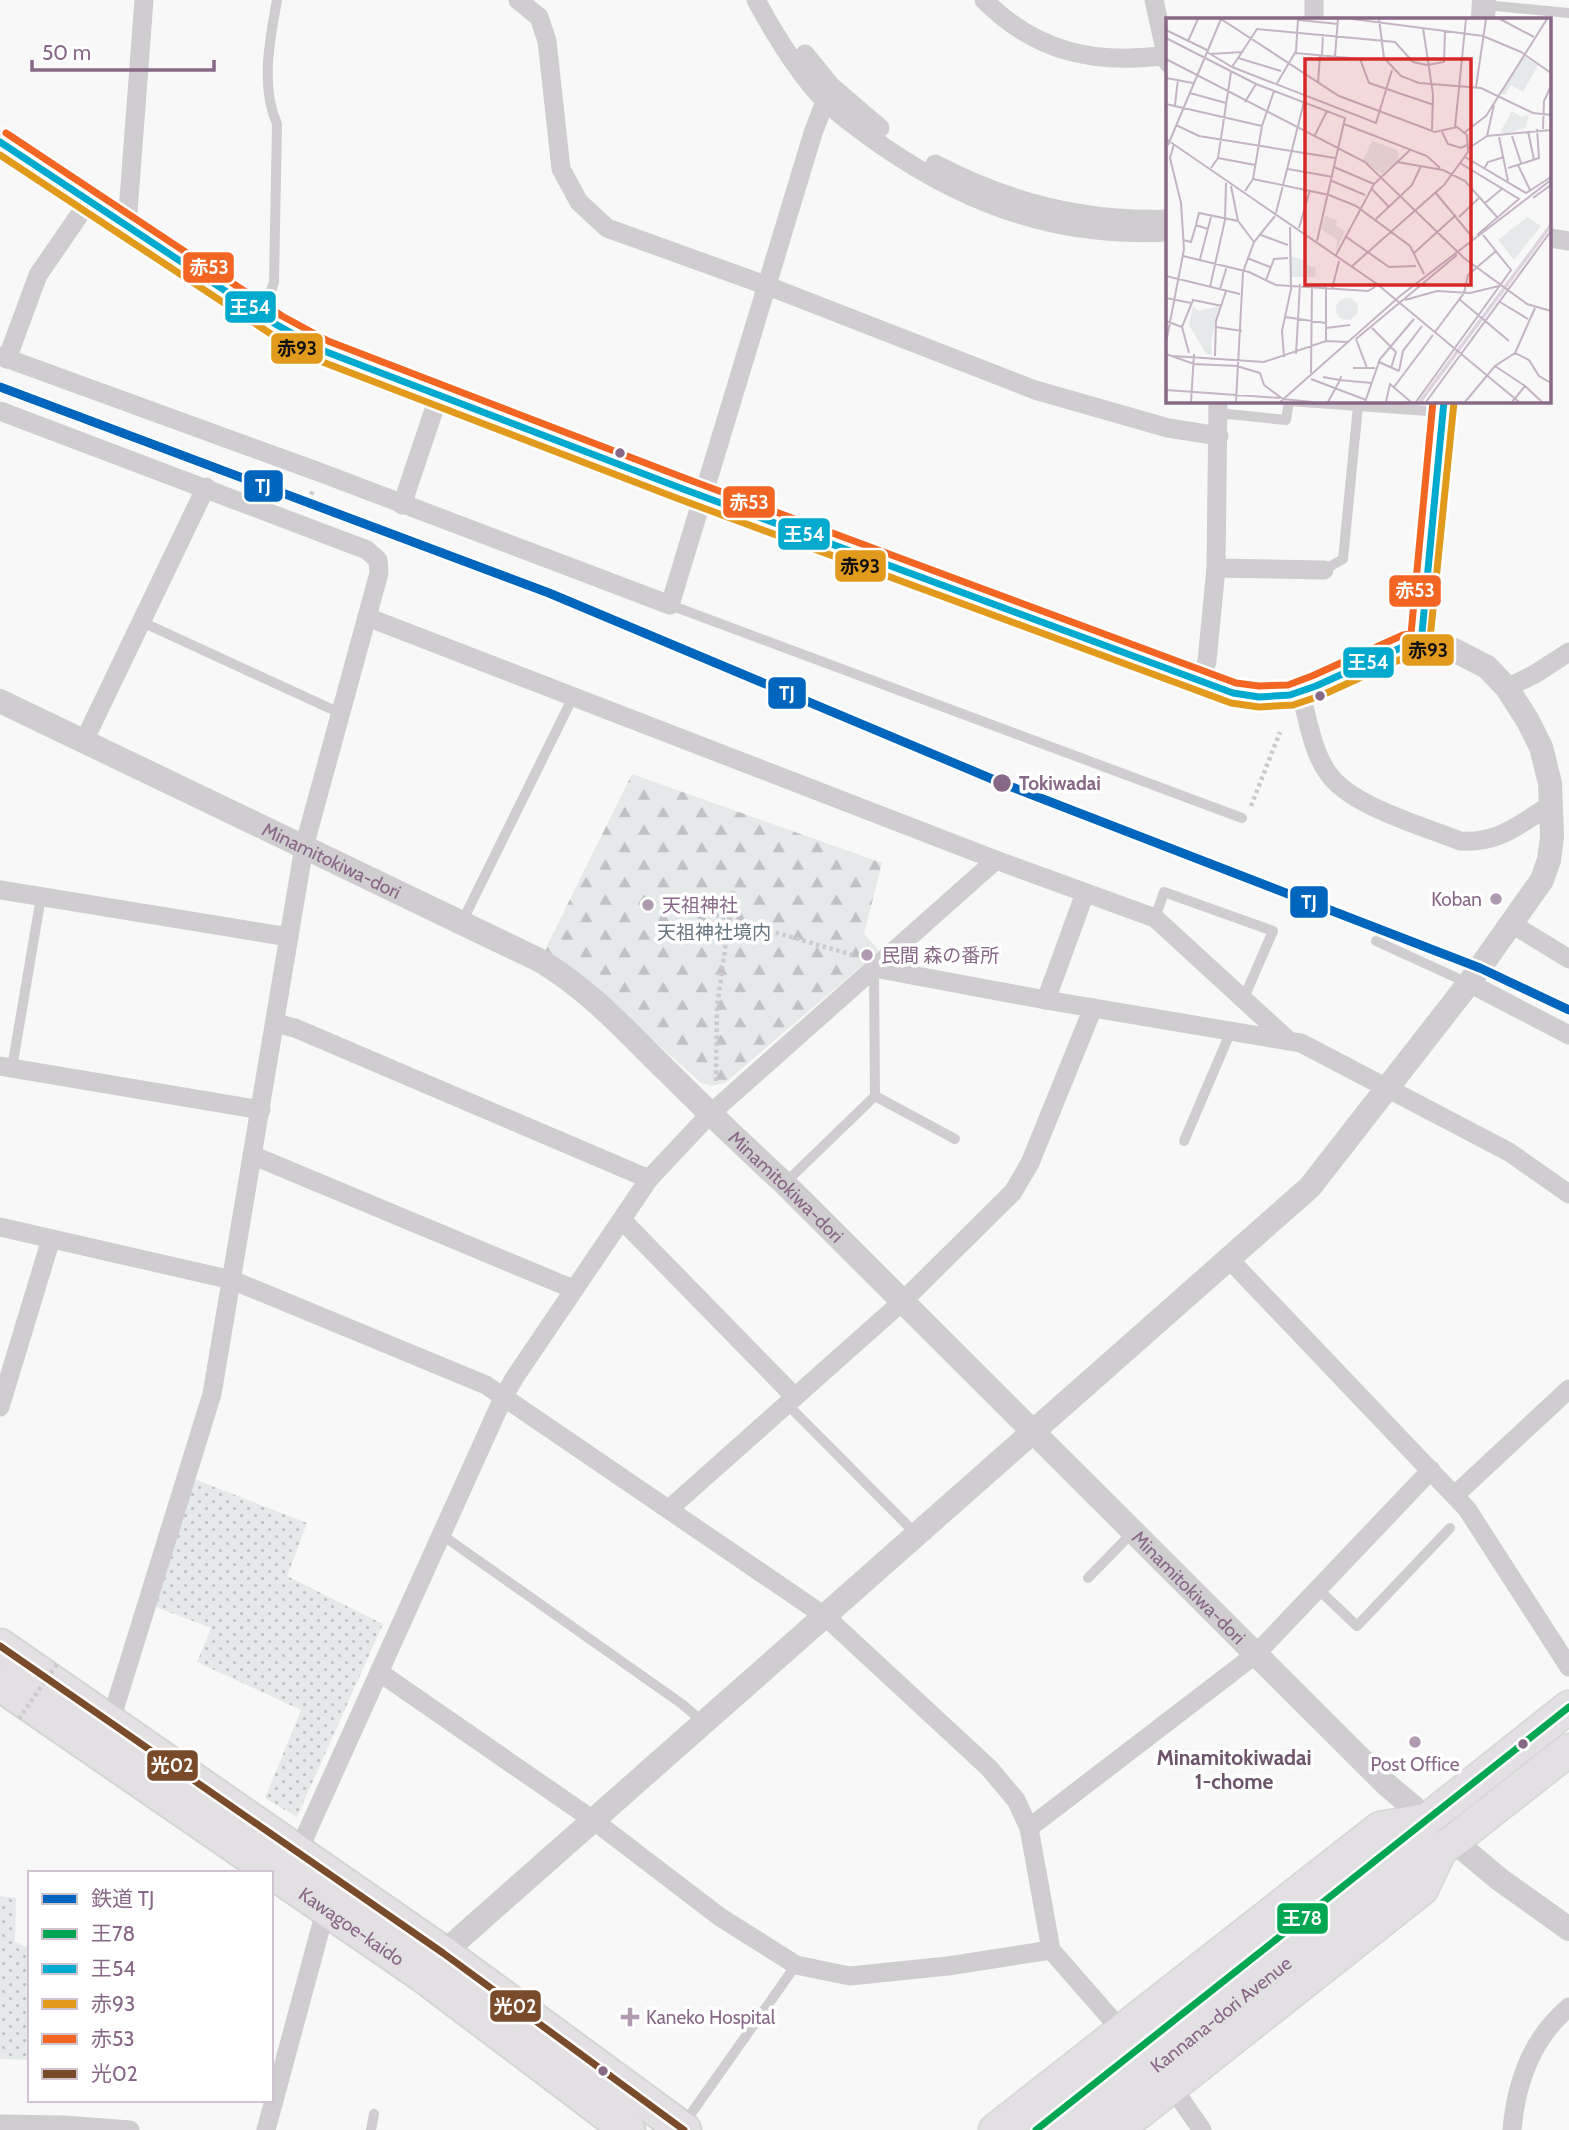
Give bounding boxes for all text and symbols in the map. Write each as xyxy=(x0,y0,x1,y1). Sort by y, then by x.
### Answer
inset map xyxy=(1166,18,1552,402)
scale bar xyxy=(32,28,214,72)
text: 50 m xyxy=(42,40,91,65)
line badge: 赤53 xyxy=(182,251,235,284)
text: 赤53 xyxy=(189,256,229,279)
line badge: 王54 xyxy=(224,290,277,324)
text: 王54 xyxy=(229,296,271,319)
line badge: 赤93 xyxy=(270,332,324,365)
text: 赤93 xyxy=(277,337,317,360)
unlabelled marker xyxy=(613,446,627,460)
line badge: TJ xyxy=(243,469,284,503)
text: TJ xyxy=(255,475,271,498)
line badge: 赤53 xyxy=(722,485,776,519)
text: 赤53 xyxy=(729,491,769,514)
line badge: 王54 xyxy=(777,517,831,551)
text: 王54 xyxy=(783,523,825,546)
line badge: 赤93 xyxy=(834,549,887,583)
text: 赤93 xyxy=(840,555,880,578)
line badge: 赤53 xyxy=(1388,574,1442,608)
text: 赤53 xyxy=(1395,579,1435,602)
line badge: 赤93 xyxy=(1401,633,1455,667)
text: 赤93 xyxy=(1408,639,1448,662)
line badge: 王54 xyxy=(1342,646,1395,679)
text: 王54 xyxy=(1347,651,1389,674)
line badge: TJ xyxy=(767,676,807,710)
text: TJ xyxy=(779,682,795,705)
unlabelled marker xyxy=(1313,689,1327,703)
marker: Tokiwadai xyxy=(991,772,1013,794)
place label: Tokiwadai xyxy=(1019,772,1101,795)
street label: Minamitokiwa-dori xyxy=(258,818,405,904)
line badge: TJ xyxy=(1289,885,1329,919)
place label: Koban xyxy=(1431,888,1482,911)
text: TJ xyxy=(1301,891,1317,914)
marker: Koban xyxy=(1488,891,1504,907)
place label: 天祖神社 xyxy=(662,894,738,917)
marker: 天祖神社 xyxy=(640,897,656,913)
park label: 天祖神社境内 xyxy=(657,921,771,944)
place label: 民間 森の番所 xyxy=(881,944,999,967)
marker: 民間 森の番所 xyxy=(859,947,875,963)
street label: Minamitokiwa-dori xyxy=(724,1126,848,1248)
street label: Minamitokiwa-dori xyxy=(1127,1526,1250,1649)
marker: Post Office xyxy=(1407,1734,1423,1750)
unlabelled marker xyxy=(1516,1737,1530,1751)
district label: Minamitokiwadai 1-chome xyxy=(1156,1745,1312,1794)
line badge: 光02 xyxy=(146,1749,199,1782)
place label: Post Office xyxy=(1371,1753,1460,1776)
text: 光02 xyxy=(151,1754,193,1777)
legend xyxy=(28,1871,273,2102)
street label: Kawagoe-kaido xyxy=(294,1882,408,1971)
text: 鉄道 TJ xyxy=(91,1886,154,1911)
line badge: 王78 xyxy=(1276,1902,1329,1935)
text: 王78 xyxy=(1282,1907,1322,1930)
text: 王78 xyxy=(91,1921,135,1946)
street label: Kannana-dori Avenue xyxy=(1146,1952,1296,2078)
text: 王54 xyxy=(91,1956,136,1981)
line badge: 光02 xyxy=(489,1989,542,2023)
text: 赤93 xyxy=(91,1991,135,2016)
text: 光02 xyxy=(494,1995,536,2018)
place label: Kaneko Hospital xyxy=(646,2006,776,2029)
marker: Kaneko Hospital xyxy=(620,2007,640,2027)
text: 赤53 xyxy=(91,2026,135,2051)
text: 光02 xyxy=(91,2061,138,2086)
unlabelled marker xyxy=(596,2064,610,2078)

